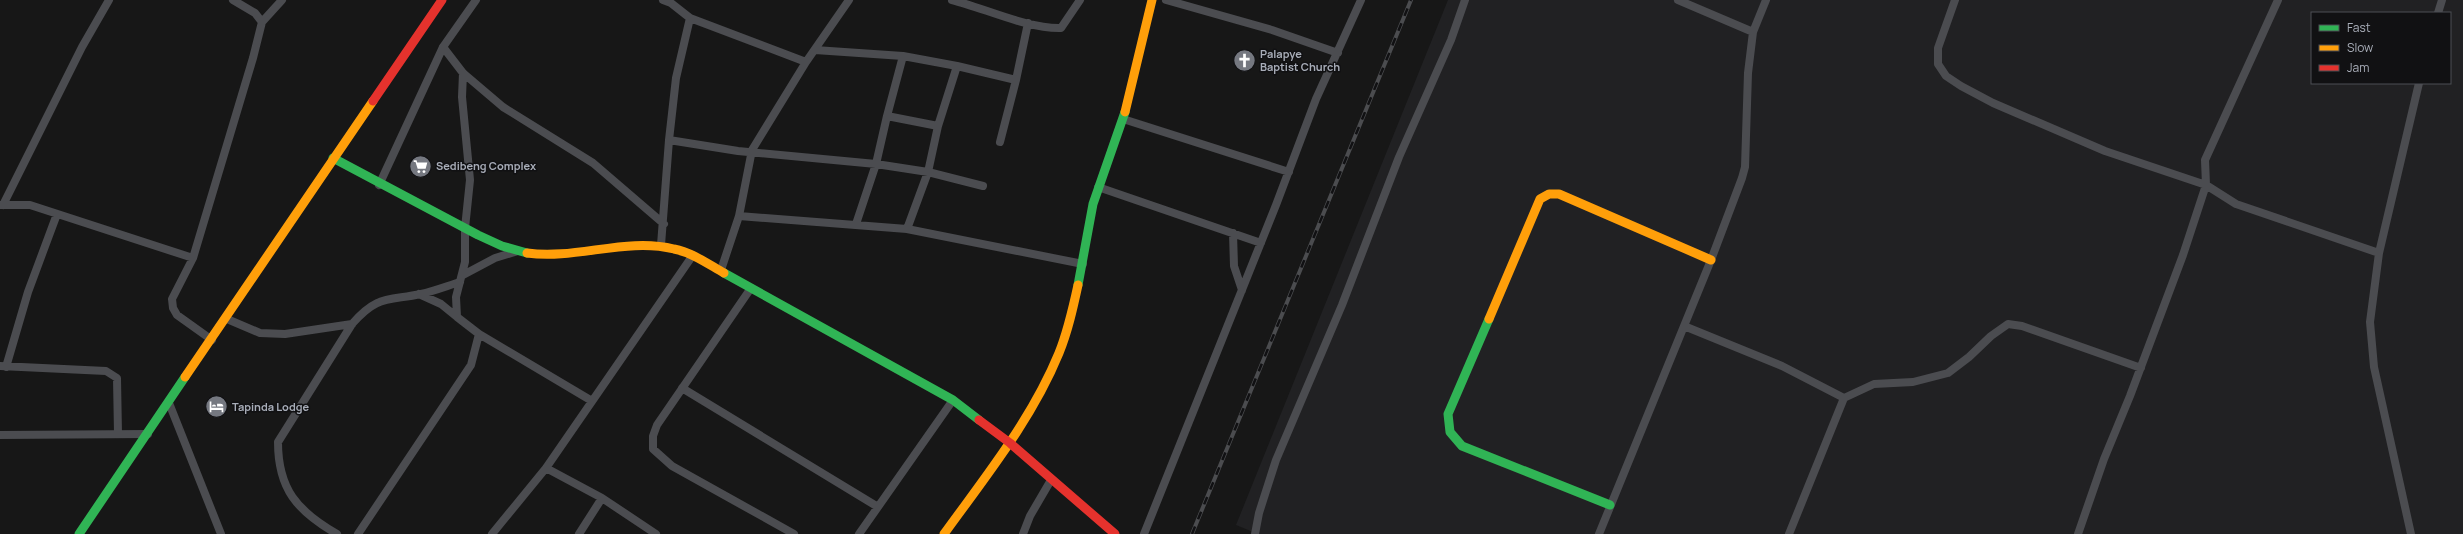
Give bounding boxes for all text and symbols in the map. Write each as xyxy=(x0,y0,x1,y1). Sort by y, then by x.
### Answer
legend xyxy=(2311,12,2451,84)
text: Fast xyxy=(2347,19,2371,36)
text: Slow xyxy=(2347,39,2373,56)
place label: Palapye Baptist Church xyxy=(1260,46,1340,74)
church icon: Palapye Baptist Church xyxy=(1231,47,1257,73)
text: Jam xyxy=(2347,59,2369,76)
supermarket icon: Sedibeng Complex xyxy=(408,153,434,179)
place label: Sedibeng Complex xyxy=(436,158,536,173)
hotel icon: Tapinda Lodge xyxy=(204,394,230,420)
place label: Tapinda Lodge xyxy=(232,399,309,414)

